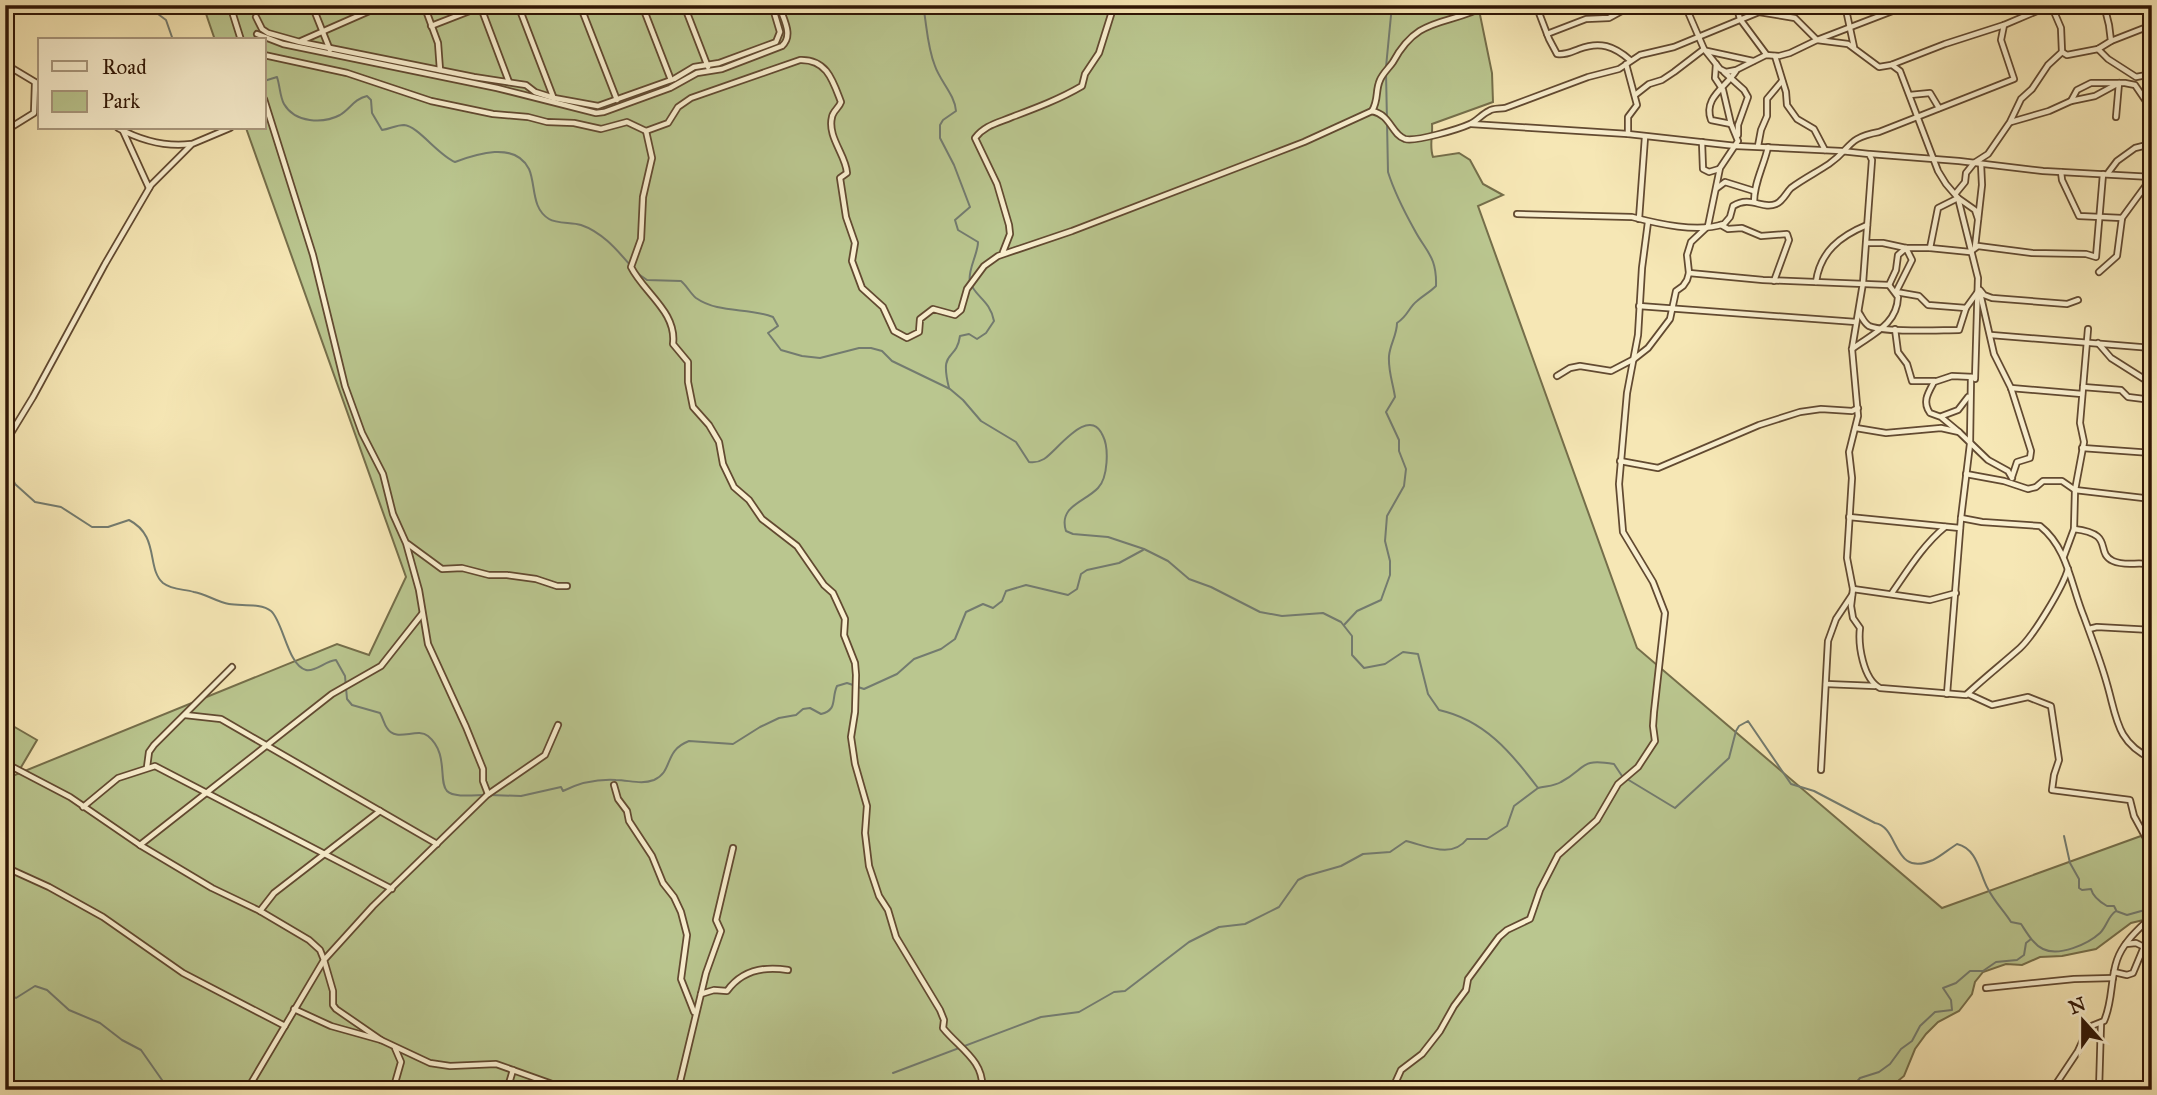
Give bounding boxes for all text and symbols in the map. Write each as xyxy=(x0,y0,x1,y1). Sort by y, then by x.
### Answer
legend xyxy=(38,38,266,130)
text: Road xyxy=(102,54,147,80)
text: Park xyxy=(102,88,140,114)
north arrow xyxy=(2048,986,2118,1056)
text: N xyxy=(2065,992,2089,1019)

